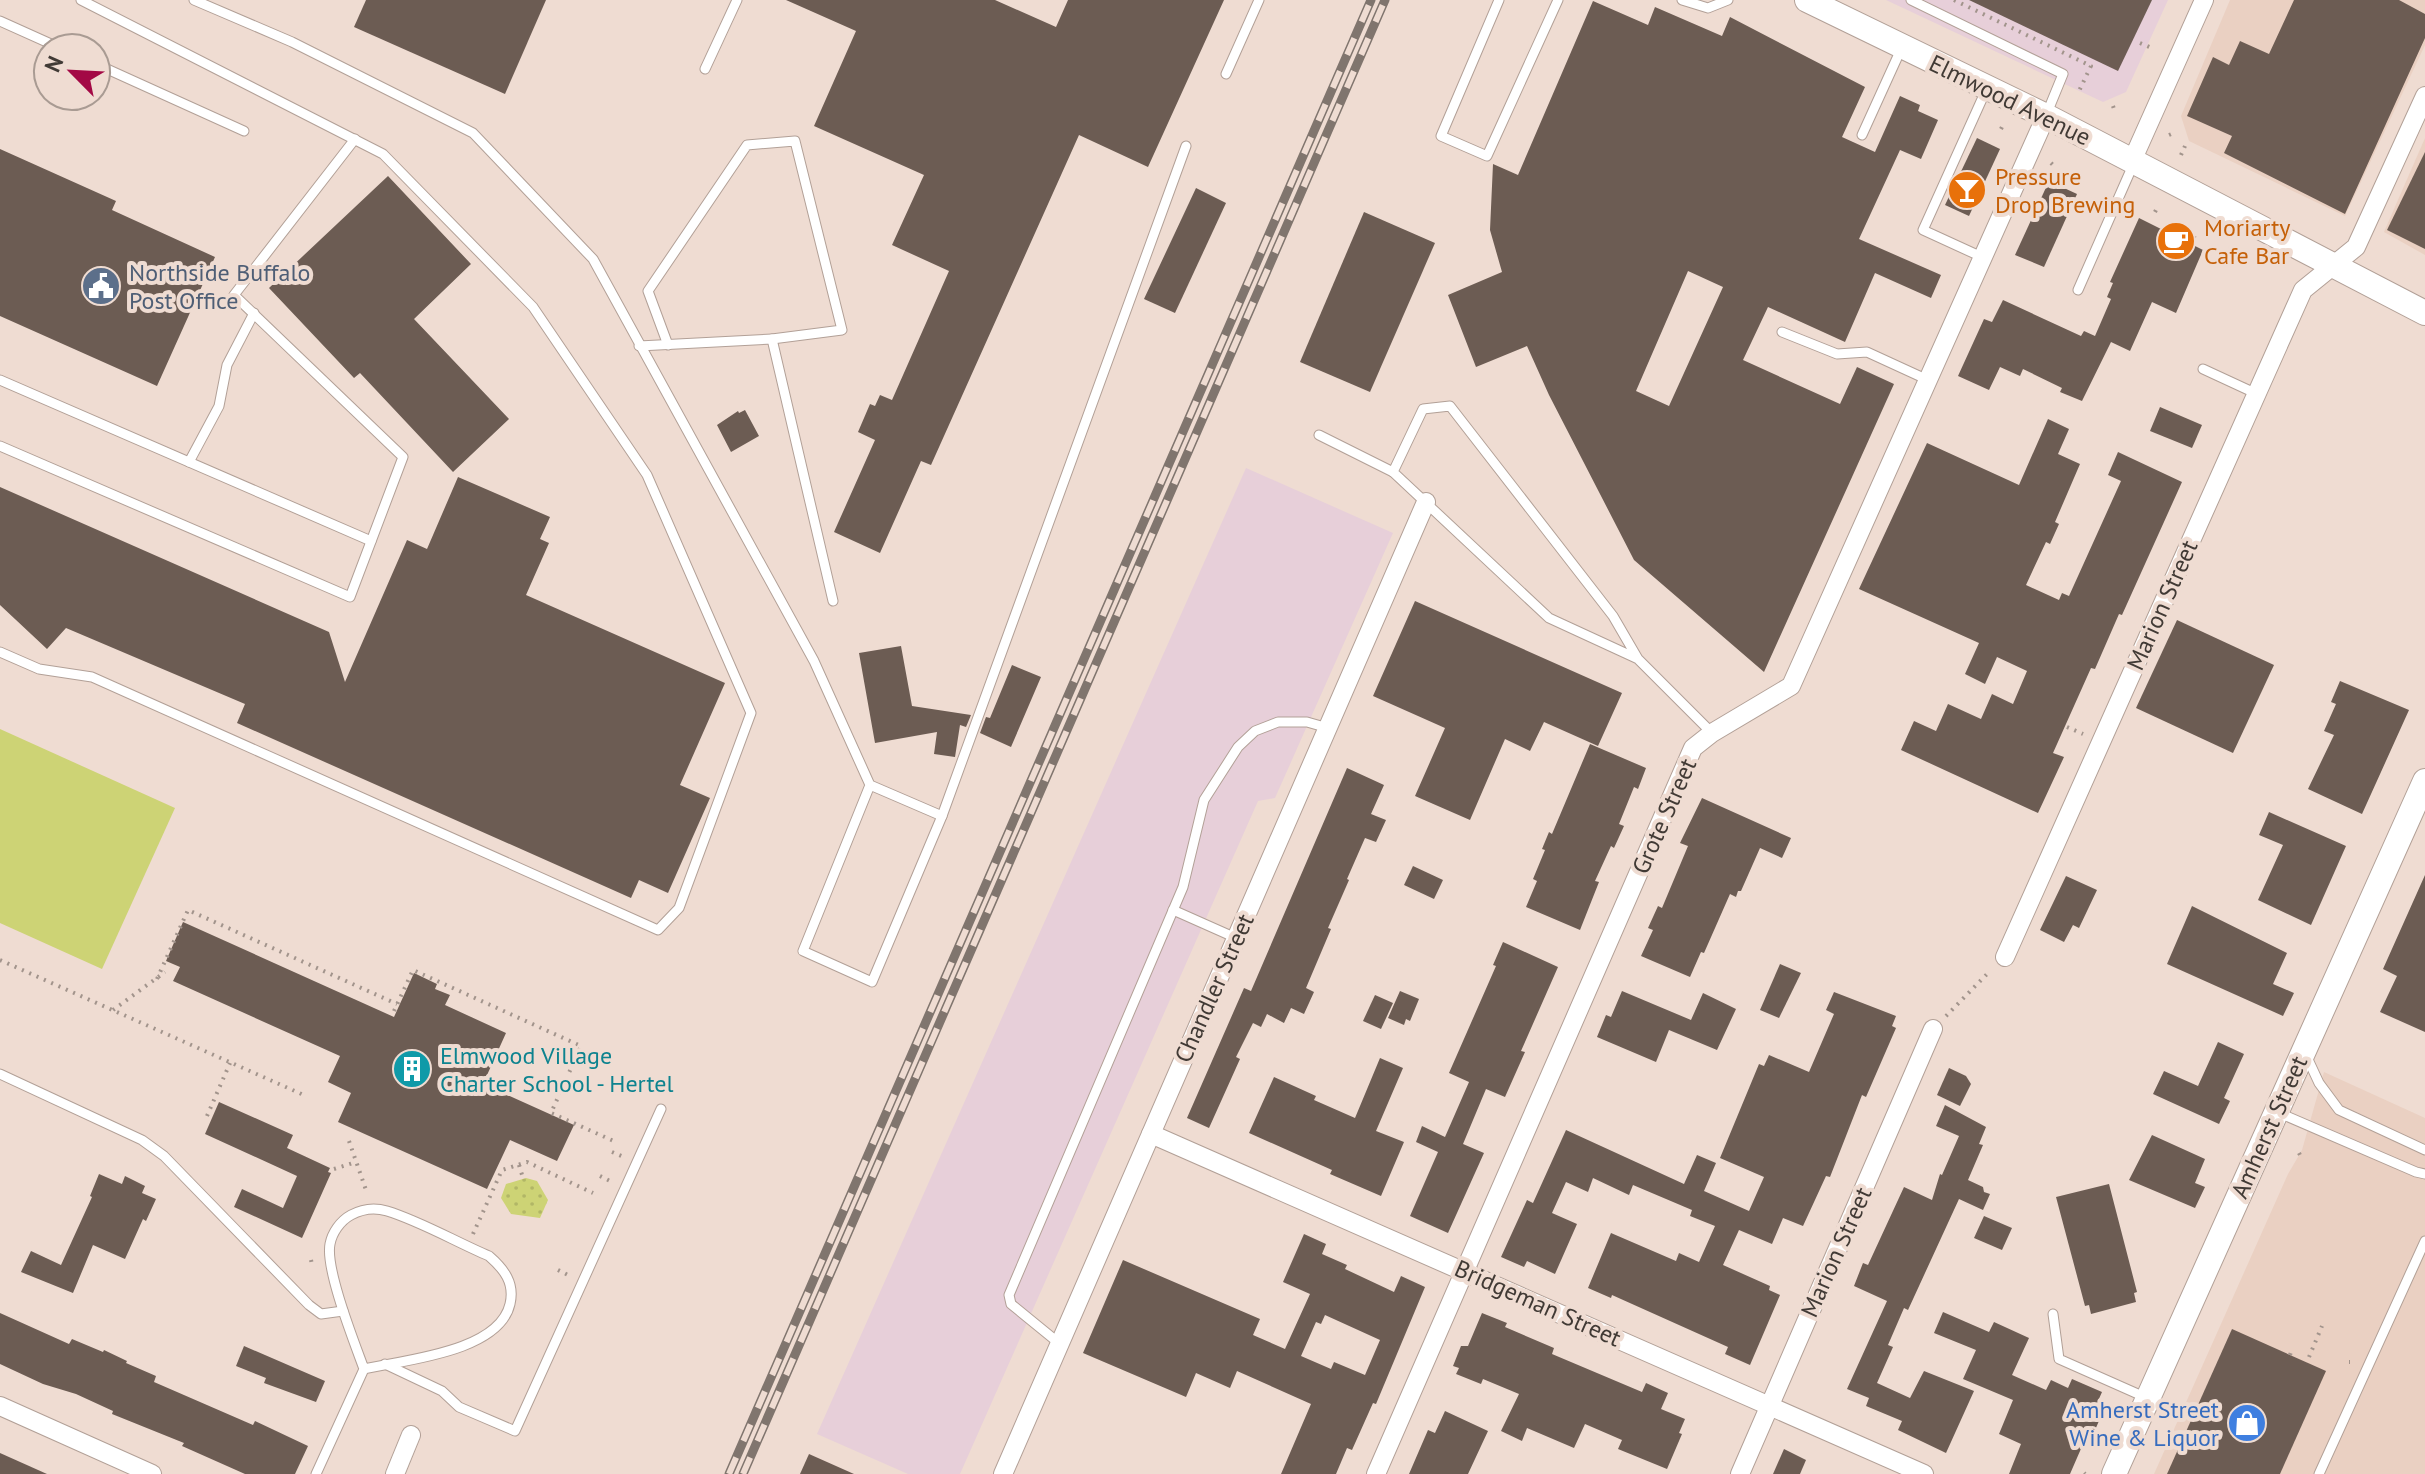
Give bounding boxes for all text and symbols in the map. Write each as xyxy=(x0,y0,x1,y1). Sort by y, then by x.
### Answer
north arrow xyxy=(32,32,112,112)
street label: Elmwood Avenue xyxy=(1924,47,2096,153)
text: N xyxy=(38,52,69,76)
place label: Pressure Drop Brewing xyxy=(1995,161,2135,220)
bar icon: Pressure Drop Brewing xyxy=(1946,169,1988,211)
place label: Moriarty Cafe Bar xyxy=(2204,212,2291,271)
cafe icon: Moriarty Cafe Bar xyxy=(2155,220,2197,262)
place label: Northside Buffalo Post Office xyxy=(129,257,310,316)
public building icon: Northside Buffalo Post Office xyxy=(80,265,122,307)
street label: Marion Street xyxy=(2120,535,2204,675)
street label: Grote Street xyxy=(1625,753,1703,879)
street label: Chandler Street xyxy=(1167,909,1261,1067)
place label: Elmwood Village Charter School - Hertel xyxy=(440,1040,674,1099)
building icon: Elmwood Village Charter School - Hertel xyxy=(391,1048,433,1090)
street label: Amherst Street xyxy=(2224,1051,2314,1203)
street label: Marion Street xyxy=(1794,1182,1878,1322)
street label: Bridgeman Street xyxy=(1450,1252,1626,1354)
place label: Amherst Street Wine & Liquor xyxy=(2066,1394,2219,1453)
shop icon: Amherst Street Wine & Liquor xyxy=(2226,1402,2268,1444)

